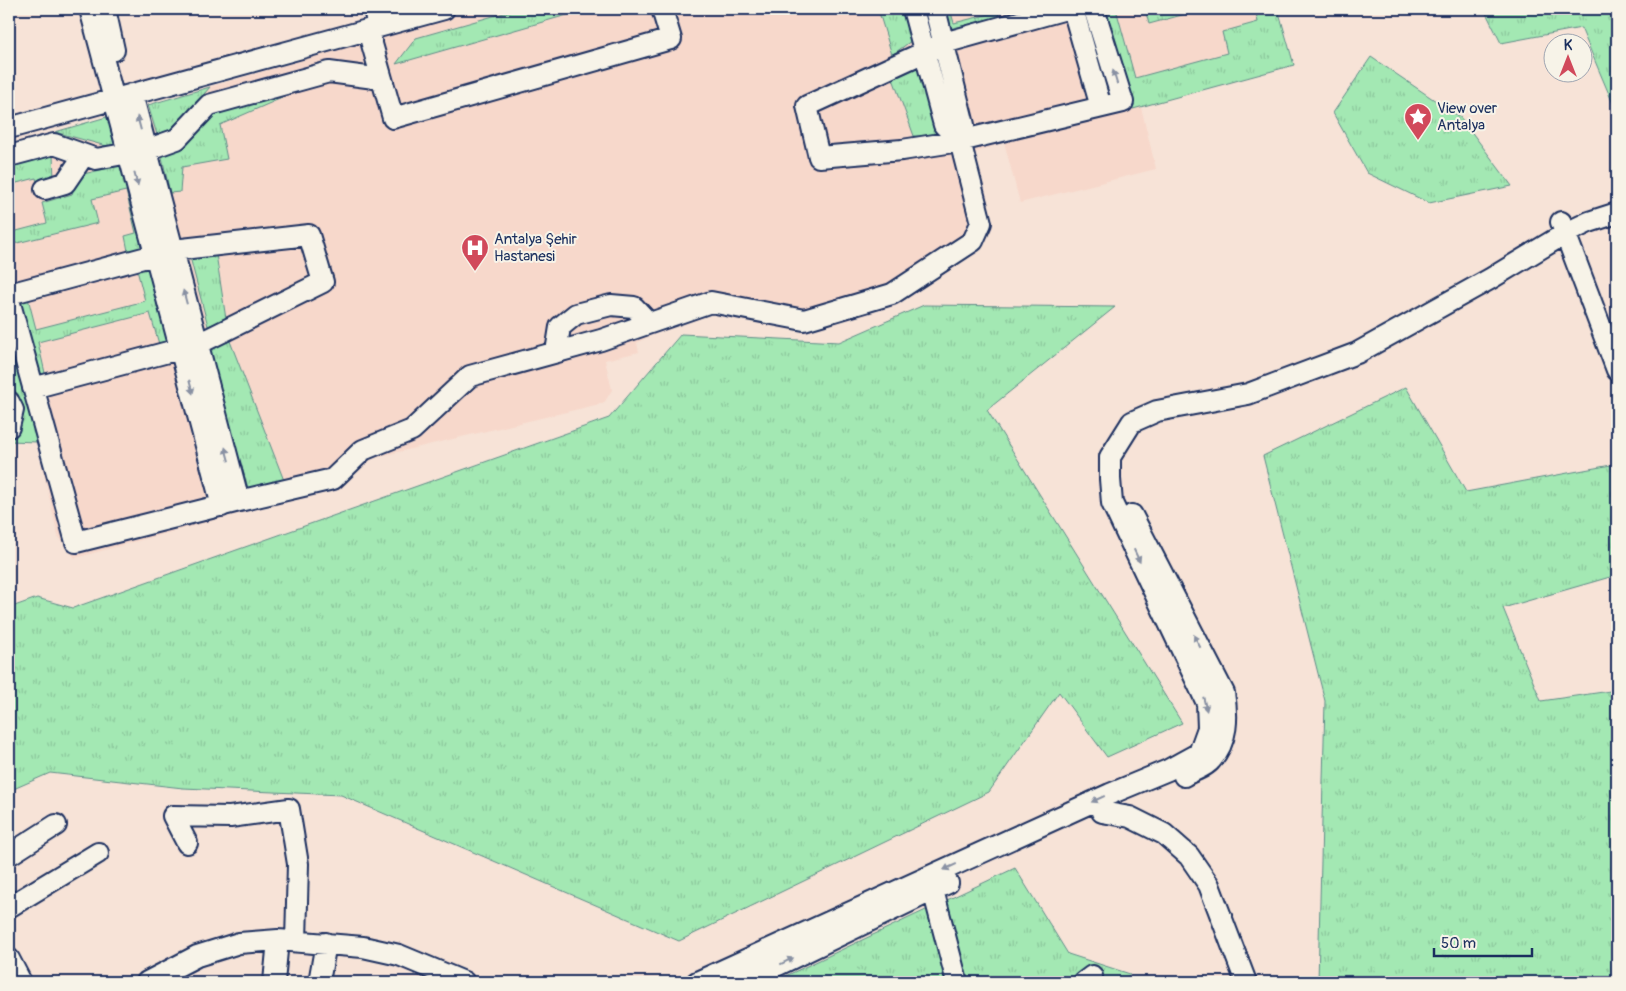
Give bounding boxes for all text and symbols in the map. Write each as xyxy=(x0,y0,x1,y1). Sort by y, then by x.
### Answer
north arrow xyxy=(1544,32,1594,82)
text: K xyxy=(1564,37,1573,54)
one-way arrow xyxy=(1111,69,1119,84)
place label: View over Antalya xyxy=(1437,99,1498,135)
place icon: View over Antalya xyxy=(1403,102,1433,141)
one-way arrow xyxy=(135,115,143,130)
one-way arrow xyxy=(132,171,140,186)
place label: Antalya Şehir Hastanesi xyxy=(494,230,577,266)
hospital icon: Antalya Şehir Hastanesi xyxy=(460,233,490,272)
one-way arrow xyxy=(181,289,189,304)
one-way arrow xyxy=(187,379,195,394)
one-way arrow xyxy=(222,446,230,461)
one-way arrow xyxy=(1133,549,1141,563)
one-way arrow xyxy=(1193,634,1201,648)
one-way arrow xyxy=(1201,696,1209,711)
one-way arrow xyxy=(1091,795,1105,803)
one-way arrow xyxy=(943,863,957,871)
scale bar xyxy=(1434,926,1531,958)
text: 50 m xyxy=(1441,934,1476,953)
one-way arrow xyxy=(780,957,794,965)

